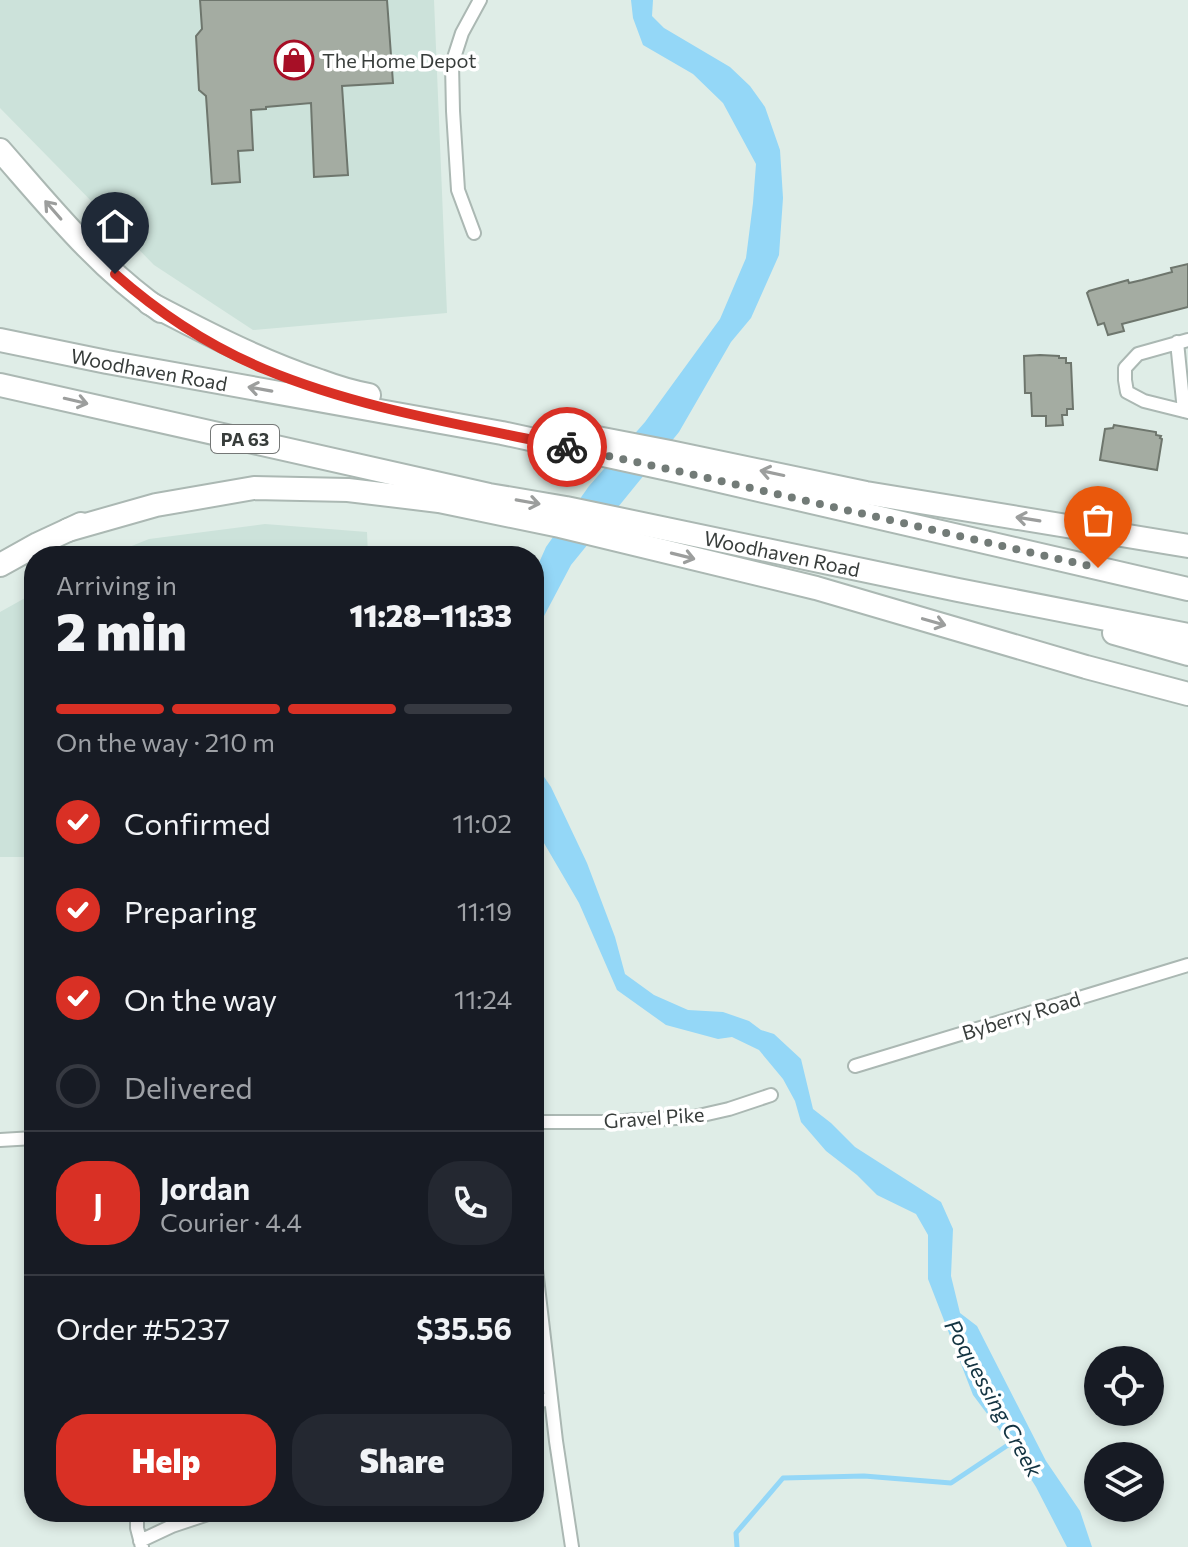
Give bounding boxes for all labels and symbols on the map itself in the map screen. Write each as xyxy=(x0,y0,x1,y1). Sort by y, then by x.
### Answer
shop icon: The Home Depot xyxy=(273,39,315,81)
place label: The Home Depot xyxy=(322,48,477,72)
pin xyxy=(81,192,149,274)
one-way arrow xyxy=(44,201,62,221)
street label: Woodhaven Road xyxy=(69,343,229,395)
one-way arrow xyxy=(248,381,273,396)
one-way arrow xyxy=(63,394,89,409)
courier xyxy=(527,407,607,487)
road number: PA 63 xyxy=(211,425,279,453)
one-way arrow xyxy=(760,465,786,480)
pin xyxy=(1064,486,1132,568)
one-way arrow xyxy=(515,495,540,510)
one-way arrow xyxy=(1016,511,1041,526)
street label: Woodhaven Road xyxy=(702,525,862,581)
one-way arrow xyxy=(669,549,695,564)
one-way arrow xyxy=(920,615,946,630)
street label: Byberry Road xyxy=(959,986,1083,1044)
street label: Gravel Pike xyxy=(603,1102,705,1132)
water label: Poquessing Creek xyxy=(939,1314,1049,1483)

